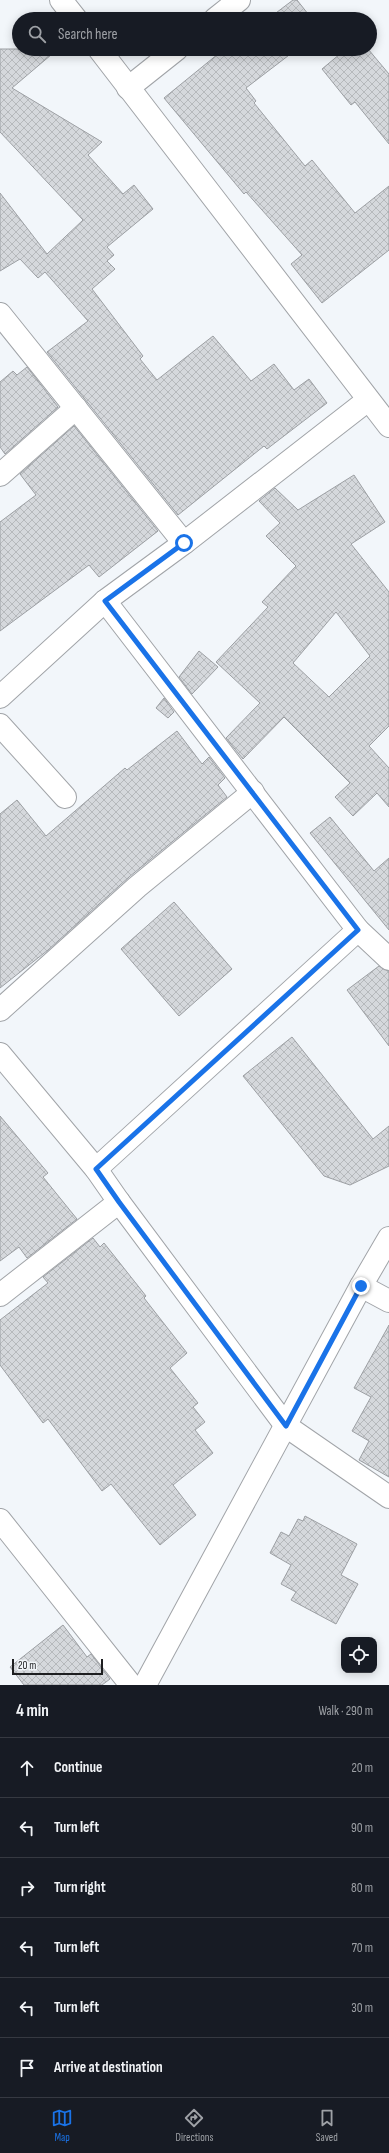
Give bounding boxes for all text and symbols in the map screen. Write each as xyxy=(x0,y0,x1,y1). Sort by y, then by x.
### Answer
search box xyxy=(12,12,377,56)
icon: search xyxy=(26,23,48,45)
text: Search here xyxy=(58,25,118,44)
route start xyxy=(175,534,193,552)
route end xyxy=(352,1277,370,1295)
map controls xyxy=(341,1637,377,1673)
button: locate xyxy=(341,1637,377,1673)
scale bar xyxy=(12,1657,103,1676)
text: 20 m xyxy=(18,1659,36,1672)
text: 4 min xyxy=(16,1701,49,1721)
text: Walk · 290 m xyxy=(318,1703,373,1719)
icon: ahead xyxy=(16,1757,38,1779)
text: Continue xyxy=(54,1758,103,1777)
text: 20 m xyxy=(351,1760,373,1776)
icon: left xyxy=(16,1817,38,1839)
text: Turn left xyxy=(54,1818,99,1837)
text: 90 m xyxy=(351,1820,373,1836)
icon: right xyxy=(16,1877,38,1899)
text: Turn right xyxy=(54,1878,106,1897)
text: 80 m xyxy=(351,1880,373,1896)
icon: left xyxy=(16,1937,38,1959)
text: Turn left xyxy=(54,1938,99,1957)
text: 70 m xyxy=(352,1940,373,1956)
icon: left xyxy=(16,1997,38,2019)
text: Turn left xyxy=(54,1998,99,2017)
text: 30 m xyxy=(351,2000,373,2016)
icon: arrive xyxy=(16,2057,38,2079)
text: Arrive at destination xyxy=(54,2058,163,2077)
tab: Map xyxy=(51,2107,73,2144)
tab: Directions xyxy=(176,2107,213,2144)
tab: Saved xyxy=(316,2107,338,2144)

